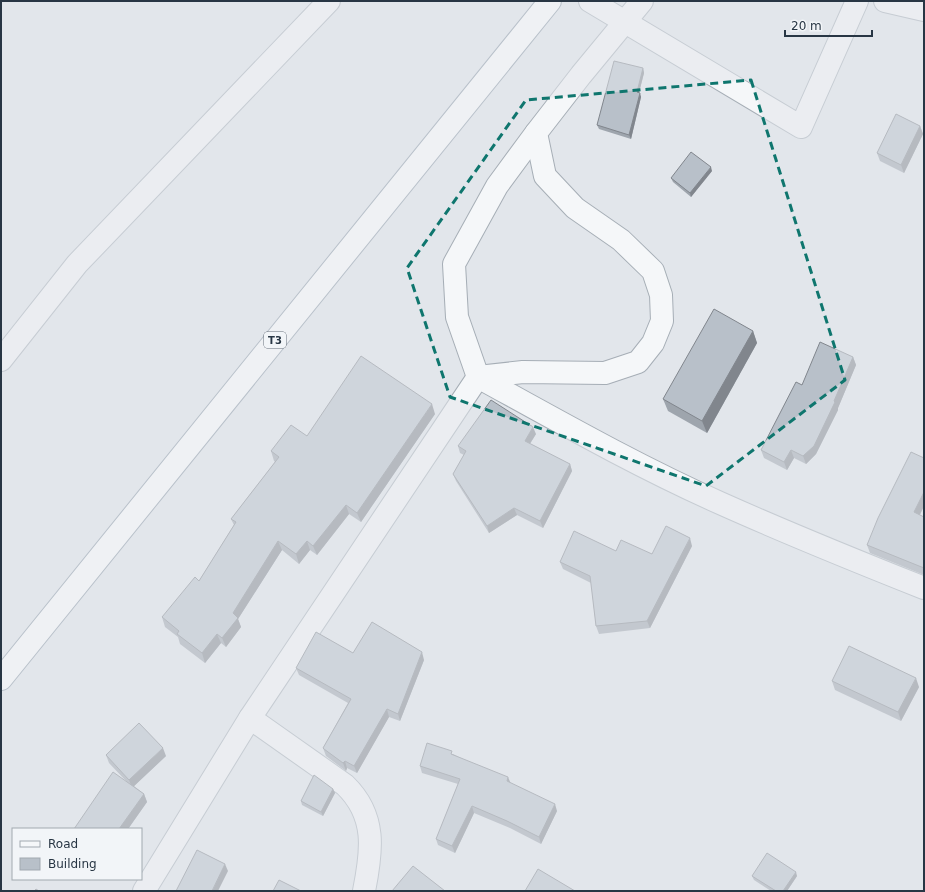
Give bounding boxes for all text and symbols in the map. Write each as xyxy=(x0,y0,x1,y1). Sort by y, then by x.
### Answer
scale bar xyxy=(785,12,872,38)
text: 20 m xyxy=(791,19,822,33)
road number: T3 xyxy=(264,332,286,348)
legend xyxy=(12,828,142,880)
text: Road xyxy=(48,837,78,851)
text: Building xyxy=(48,857,97,871)

